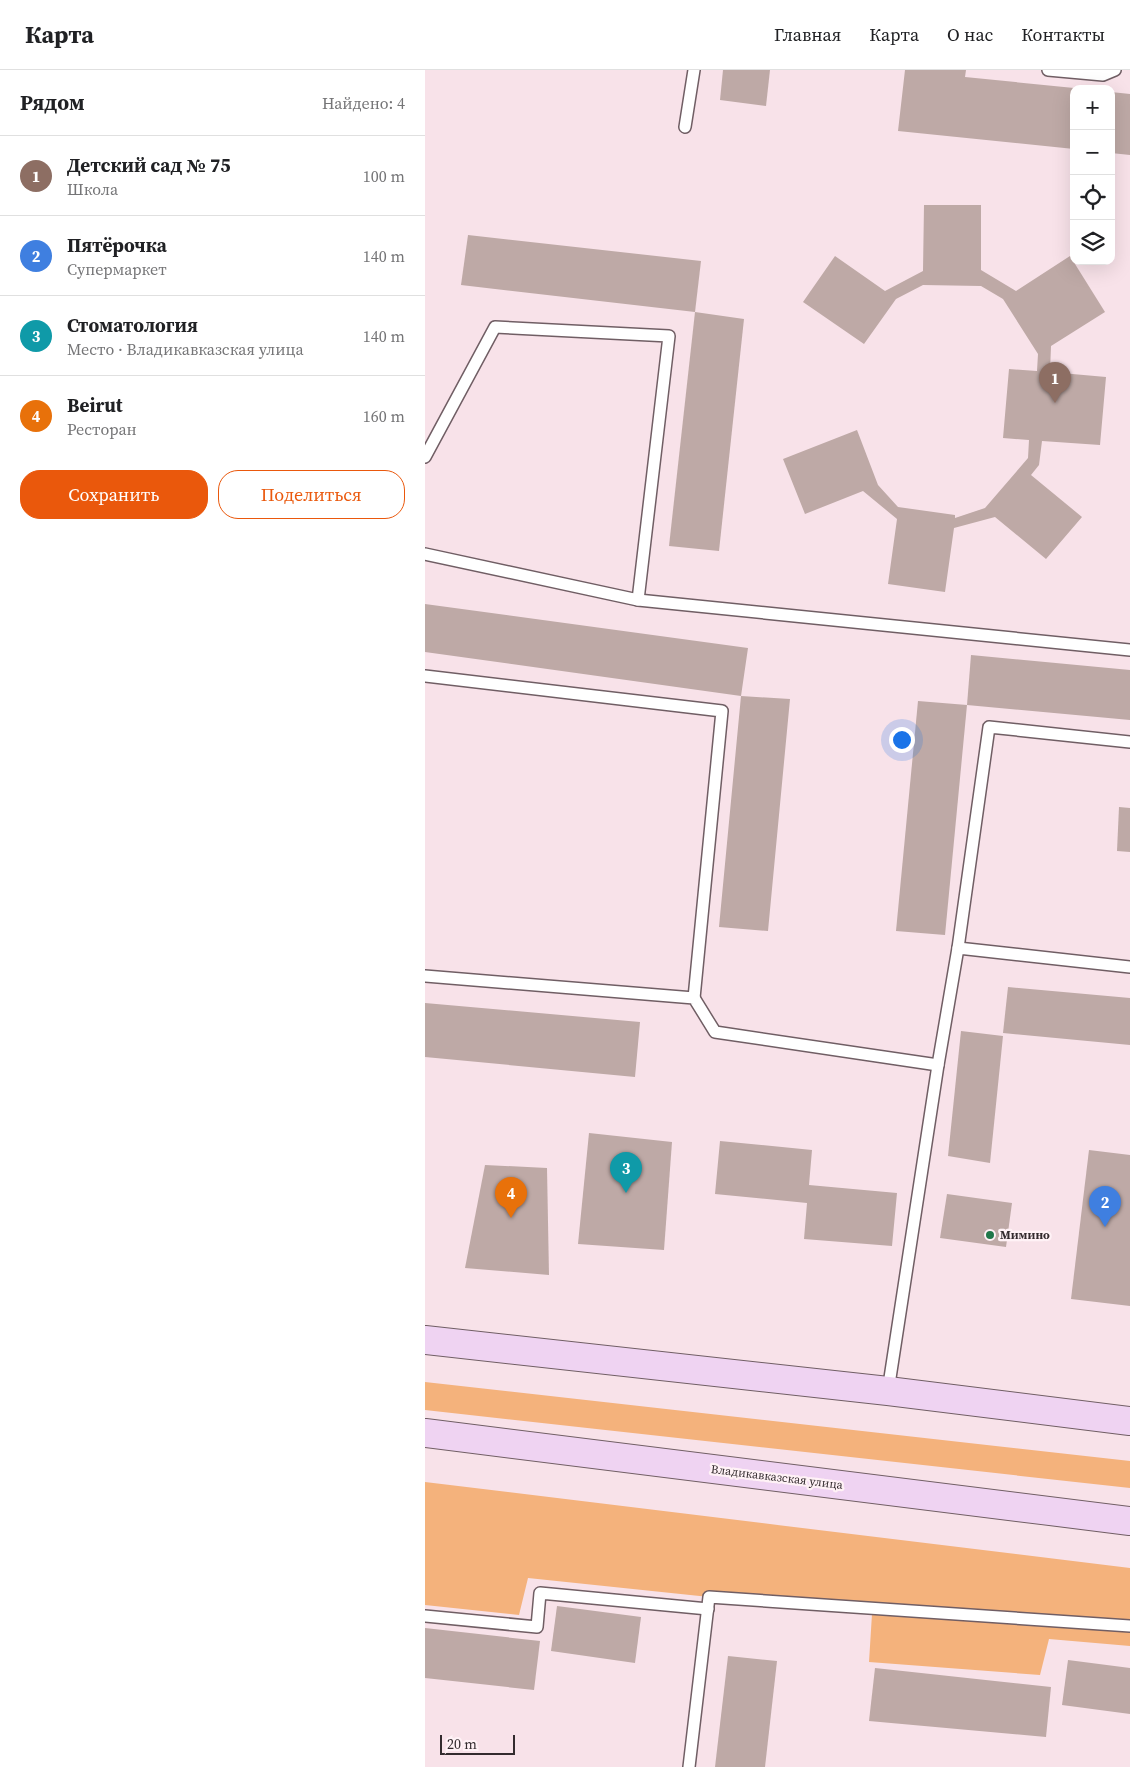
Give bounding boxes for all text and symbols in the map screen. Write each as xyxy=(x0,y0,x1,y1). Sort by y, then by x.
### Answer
text: Карта xyxy=(25,18,94,51)
text: Главная xyxy=(774,22,841,47)
text: Карта xyxy=(869,22,919,47)
text: О нас xyxy=(947,22,993,47)
text: Контакты xyxy=(1021,22,1105,47)
map controls xyxy=(1070,85,1115,265)
button: + xyxy=(1070,85,1115,130)
text: Рядом xyxy=(20,88,85,117)
text: Найдено: 4 xyxy=(322,92,405,114)
button: − xyxy=(1070,130,1115,175)
text: Детский сад № 75 xyxy=(67,152,231,178)
text: 1 xyxy=(32,165,40,187)
text: 100 m xyxy=(363,165,405,187)
button: locate xyxy=(1070,175,1115,220)
text: Школа xyxy=(67,178,118,200)
button: layers xyxy=(1070,220,1115,265)
text: Пятёрочка xyxy=(67,232,167,258)
text: 2 xyxy=(32,245,40,267)
text: 140 m xyxy=(363,245,405,267)
text: Супермаркет xyxy=(67,258,167,280)
text: Стоматология xyxy=(67,312,198,338)
text: 3 xyxy=(32,325,40,347)
text: 140 m xyxy=(363,325,405,347)
text: Место · Владикавказская улица xyxy=(67,338,304,360)
pin: 1 xyxy=(1039,362,1071,403)
text: Beirut xyxy=(67,392,123,418)
text: 4 xyxy=(32,405,40,427)
text: 160 m xyxy=(363,405,405,427)
text: Ресторан xyxy=(67,418,137,440)
button: Сохранить xyxy=(20,470,208,519)
button: Поделиться xyxy=(218,470,405,519)
your location xyxy=(889,727,915,753)
pin: 3 xyxy=(610,1152,642,1193)
pin: 4 xyxy=(495,1177,527,1218)
pin: 2 xyxy=(1089,1186,1121,1227)
place label: Мимино xyxy=(1000,1227,1050,1243)
marker: Мимино xyxy=(984,1229,996,1241)
street label: Владикавказская улица xyxy=(710,1461,845,1493)
scale bar xyxy=(440,1732,515,1755)
text: 20 m xyxy=(447,1734,477,1754)

